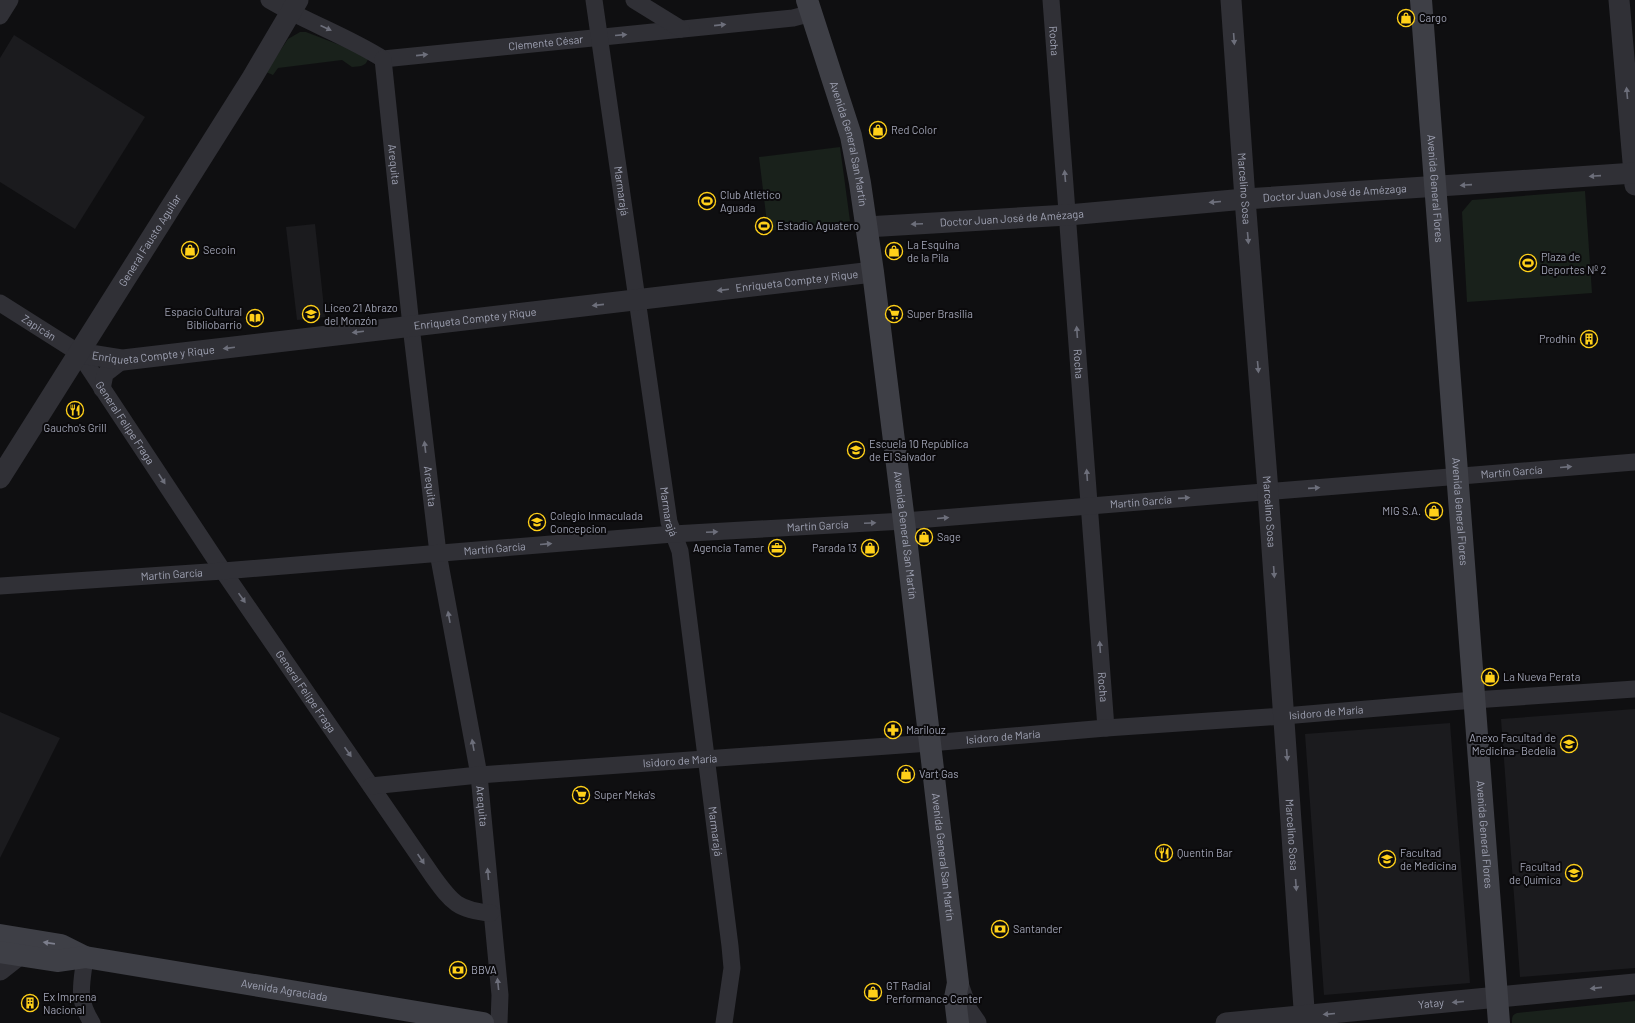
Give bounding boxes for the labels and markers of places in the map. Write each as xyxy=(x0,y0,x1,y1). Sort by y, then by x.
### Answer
shop icon: Cargo xyxy=(1396,8,1416,28)
place label: Cargo xyxy=(1419,11,1447,24)
shop icon: Red Color xyxy=(868,120,888,140)
place label: Red Color xyxy=(891,123,937,136)
place label: Club Atlético Aguada xyxy=(720,188,781,214)
sports icon: Club Atlético Aguada xyxy=(697,191,717,211)
sports icon: Estadio Aguatero xyxy=(754,216,774,236)
place label: Estadio Aguatero xyxy=(777,219,859,232)
place label: La Esquina de la Pila xyxy=(907,238,959,264)
shop icon: Secoin xyxy=(180,240,200,260)
shop icon: La Esquina de la Pila xyxy=(884,241,904,261)
place label: Secoin xyxy=(203,243,236,256)
place label: Plaza de Deportes Nº 2 xyxy=(1541,250,1606,276)
sports icon: Plaza de Deportes Nº 2 xyxy=(1518,253,1538,273)
place label: Liceo 21 Abrazo del Monzón xyxy=(324,301,398,327)
school or university icon: Liceo 21 Abrazo del Monzón xyxy=(301,304,321,324)
supermarket icon: Super Brasilia xyxy=(884,304,904,324)
place label: Espacio Cultural Bibliobarrio xyxy=(165,305,242,331)
place label: Super Brasilia xyxy=(907,307,973,320)
library icon: Espacio Cultural Bibliobarrio xyxy=(245,308,265,328)
building icon: Prodhin xyxy=(1579,329,1599,349)
place label: Prodhin xyxy=(1539,332,1576,345)
restaurant icon: Gaucho's Grill xyxy=(65,400,85,420)
place label: Gaucho's Grill xyxy=(44,421,106,434)
place label: Escuela 10 República de El Salvador xyxy=(869,437,968,463)
school or university icon: Escuela 10 República de El Salvador xyxy=(846,440,866,460)
shop icon: MIG S.A. xyxy=(1424,501,1444,521)
place label: MIG S.A. xyxy=(1382,504,1421,517)
place label: Colegio Inmaculada Concepcion xyxy=(550,509,643,535)
school or university icon: Colegio Inmaculada Concepcion xyxy=(527,512,547,532)
shop icon: Sage xyxy=(914,527,934,547)
place label: Sage xyxy=(937,530,961,543)
office icon: Agencia Tamer xyxy=(767,538,787,558)
shop icon: Parada 13 xyxy=(860,538,880,558)
place label: Agencia Tamer xyxy=(693,541,764,554)
place label: Parada 13 xyxy=(812,541,857,554)
shop icon: La Nueva Perata xyxy=(1480,667,1500,687)
place label: La Nueva Perata xyxy=(1503,670,1580,683)
pharmacy icon: Marilouz xyxy=(883,720,903,740)
place label: Marilouz xyxy=(906,723,946,736)
place label: Anexo Facultad de Medicina- Bedelía xyxy=(1469,731,1556,757)
school or university icon: Anexo Facultad de Medicina- Bedelía xyxy=(1559,734,1579,754)
shop icon: Vart Gas xyxy=(896,764,916,784)
place label: Vart Gas xyxy=(919,767,959,780)
supermarket icon: Super Meka's xyxy=(571,785,591,805)
place label: Super Meka's xyxy=(594,788,655,801)
restaurant icon: Quentin Bar xyxy=(1154,843,1174,863)
place label: Quentin Bar xyxy=(1177,846,1232,859)
place label: Facultad de Medicina xyxy=(1400,846,1457,872)
school or university icon: Facultad de Medicina xyxy=(1377,849,1397,869)
place label: Facultad de Química xyxy=(1509,860,1561,886)
school or university icon: Facultad de Química xyxy=(1564,863,1584,883)
bank icon: Santander xyxy=(990,919,1010,939)
place label: Santander xyxy=(1013,922,1062,935)
bank icon: BBVA xyxy=(448,960,468,980)
place label: BBVA xyxy=(471,963,497,976)
place label: GT Radial Performance Center xyxy=(886,979,982,1005)
shop icon: GT Radial Performance Center xyxy=(863,982,883,1002)
place label: Ex Imprena Nacional xyxy=(43,990,96,1016)
building icon: Ex Imprena Nacional xyxy=(20,993,40,1013)

